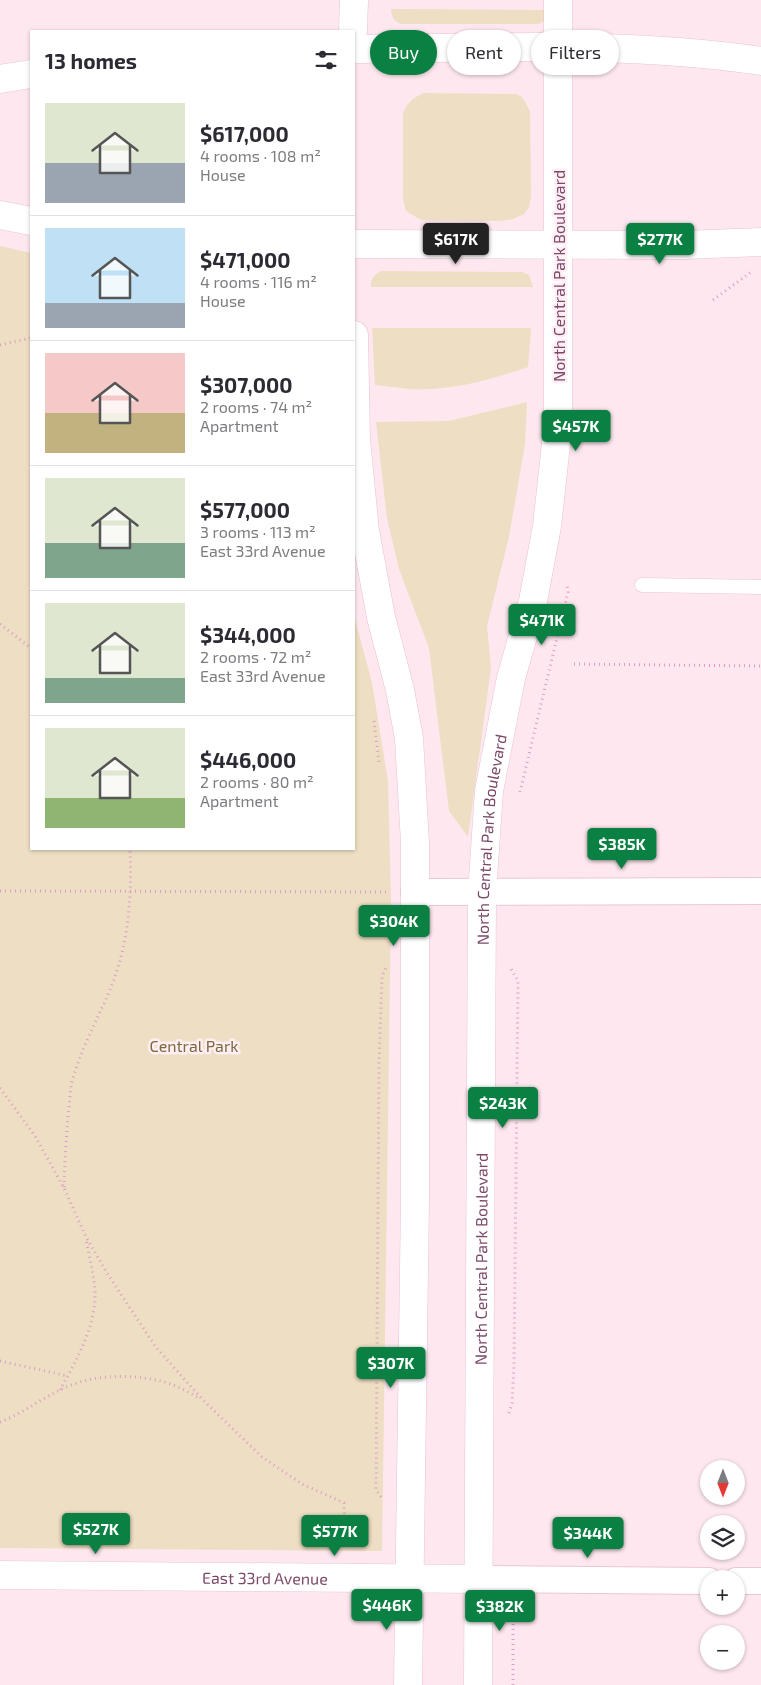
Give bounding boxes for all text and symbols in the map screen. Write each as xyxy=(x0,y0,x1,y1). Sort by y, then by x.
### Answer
chip: Buy xyxy=(370,30,437,75)
chip: Rent xyxy=(447,30,521,75)
chip: Filters xyxy=(531,30,619,75)
icon: filters xyxy=(312,46,340,74)
text: 13 homes xyxy=(45,48,137,73)
text: $617,000 xyxy=(200,121,289,146)
icon: home xyxy=(85,123,145,183)
text: 4 rooms · 108 m² xyxy=(200,146,321,165)
text: House xyxy=(200,165,246,184)
street label: North Central Park Boulevard xyxy=(549,170,568,382)
pin: $617K xyxy=(421,222,491,265)
pin: $277K xyxy=(625,222,695,265)
text: $617K xyxy=(434,229,478,248)
text: $277K xyxy=(637,229,683,248)
text: $471,000 xyxy=(200,247,291,272)
icon: home xyxy=(85,248,145,308)
text: 4 rooms · 116 m² xyxy=(200,272,317,291)
text: House xyxy=(200,291,246,310)
text: $307,000 xyxy=(200,372,292,397)
icon: home xyxy=(85,373,145,433)
text: 2 rooms · 74 m² xyxy=(200,397,312,416)
pin: $457K xyxy=(541,410,611,452)
text: Apartment xyxy=(200,416,279,435)
text: $457K xyxy=(553,416,599,435)
text: $577,000 xyxy=(200,497,290,522)
icon: home xyxy=(85,498,145,558)
text: 3 rooms · 113 m² xyxy=(200,522,316,541)
text: East 33rd Avenue xyxy=(200,541,326,560)
pin: $471K xyxy=(507,604,577,646)
text: $471K xyxy=(520,610,564,629)
text: $344,000 xyxy=(200,622,296,647)
icon: home xyxy=(85,623,145,683)
text: 2 rooms · 72 m² xyxy=(200,647,311,666)
text: East 33rd Avenue xyxy=(200,666,326,685)
street label: North Central Park Boulevard xyxy=(472,732,509,945)
text: $446,000 xyxy=(200,747,296,772)
icon: home xyxy=(85,748,145,808)
text: 2 rooms · 80 m² xyxy=(200,772,314,791)
text: Apartment xyxy=(200,791,279,810)
pin: $385K xyxy=(587,828,657,870)
text: $385K xyxy=(598,834,646,853)
pin: $304K xyxy=(359,904,429,947)
text: $304K xyxy=(370,911,418,930)
park label: Central Park xyxy=(150,1036,238,1055)
pin: $243K xyxy=(468,1086,538,1129)
text: $243K xyxy=(479,1093,527,1112)
street label: North Central Park Boulevard xyxy=(470,1153,490,1365)
pin: $307K xyxy=(356,1346,426,1389)
text: $307K xyxy=(367,1353,415,1372)
north arrow xyxy=(700,1460,745,1505)
map controls xyxy=(700,1460,745,1670)
pin: $527K xyxy=(61,1512,131,1555)
pin: $577K xyxy=(300,1514,370,1557)
button: layers xyxy=(700,1515,745,1560)
pin: $344K xyxy=(553,1516,623,1559)
text: $527K xyxy=(73,1519,119,1538)
text: $577K xyxy=(312,1521,358,1540)
text: $344K xyxy=(564,1523,612,1542)
street label: East 33rd Avenue xyxy=(202,1567,328,1587)
button: + xyxy=(700,1570,745,1615)
pin: $446K xyxy=(352,1588,422,1631)
pin: $382K xyxy=(465,1590,535,1632)
text: $446K xyxy=(362,1595,412,1614)
text: $382K xyxy=(476,1596,524,1615)
button: − xyxy=(700,1625,745,1670)

